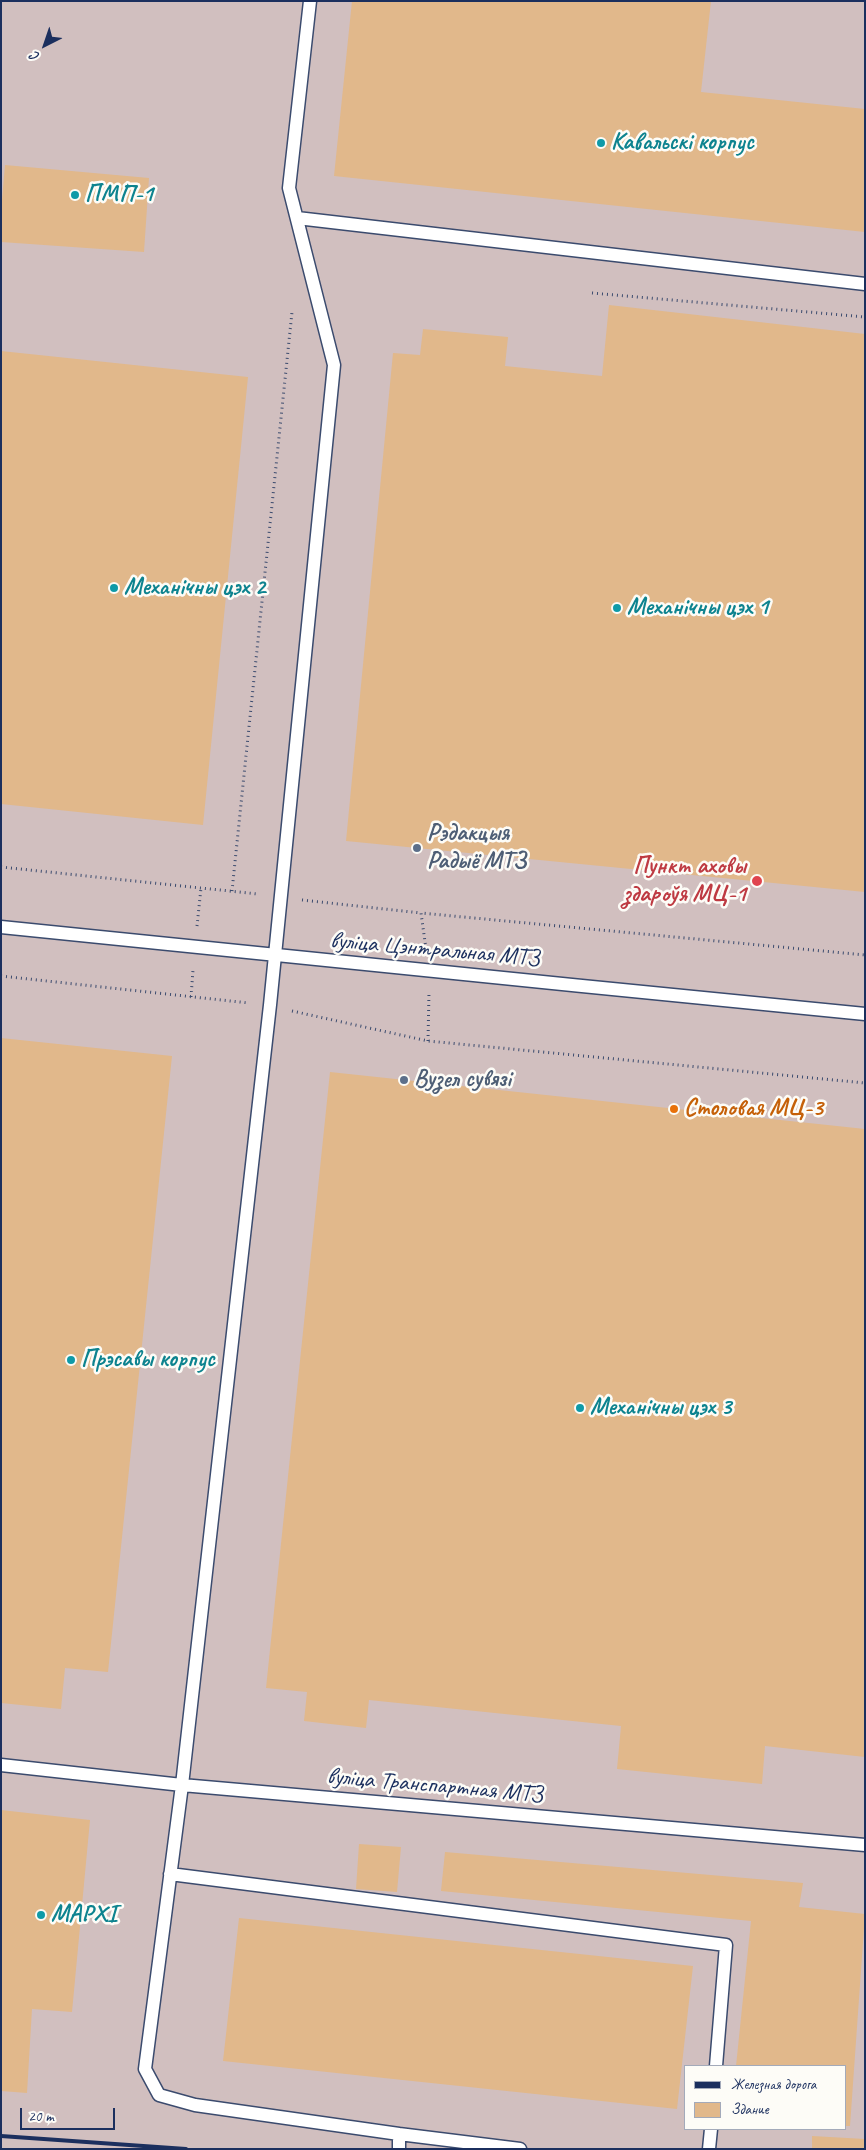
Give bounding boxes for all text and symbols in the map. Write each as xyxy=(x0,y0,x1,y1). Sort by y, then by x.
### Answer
north arrow xyxy=(20,20,70,70)
text: С xyxy=(27,48,43,65)
place label: Кавальскі корпус xyxy=(611,129,754,157)
marker: Кавальскі корпус xyxy=(595,137,607,149)
place label: ПМП-1 xyxy=(85,181,153,209)
marker: ПМП-1 xyxy=(69,189,81,201)
place label: Механічны цэх 2 xyxy=(124,574,265,602)
marker: Механічны цэх 2 xyxy=(108,582,120,594)
place label: Механічны цэх 1 xyxy=(627,594,768,622)
marker: Механічны цэх 1 xyxy=(611,602,623,614)
place label: Рэдакцыя Радыё МТЗ xyxy=(427,820,527,876)
marker: Рэдакцыя Радыё МТЗ xyxy=(411,842,423,854)
place label: Пункт аховы здароўя МЦ-1 xyxy=(623,853,746,909)
marker: Пункт аховы здароўя МЦ-1 xyxy=(750,874,764,888)
street label: вуліца Цэнтральная МТЗ xyxy=(329,926,541,974)
place label: Вузел сувязі xyxy=(414,1066,511,1094)
marker: Вузел сувязі xyxy=(398,1074,410,1086)
place label: Столовая МЦ-3 xyxy=(684,1095,823,1123)
marker: Столовая МЦ-3 xyxy=(668,1103,680,1115)
place label: Прэсавы корпус xyxy=(81,1346,215,1374)
marker: Прэсавы корпус xyxy=(65,1354,77,1366)
place label: Механічны цэх 3 xyxy=(590,1394,731,1422)
marker: Механічны цэх 3 xyxy=(574,1402,586,1414)
street label: вуліца Транспартная МТЗ xyxy=(326,1762,544,1810)
place label: МАРХІ xyxy=(51,1901,117,1929)
marker: МАРХІ xyxy=(35,1909,47,1921)
legend xyxy=(684,2065,846,2130)
text: Железная дорога xyxy=(731,2075,816,2094)
scale bar xyxy=(22,2098,118,2130)
text: Здание xyxy=(731,2100,769,2119)
text: 20 m xyxy=(28,2107,54,2126)

